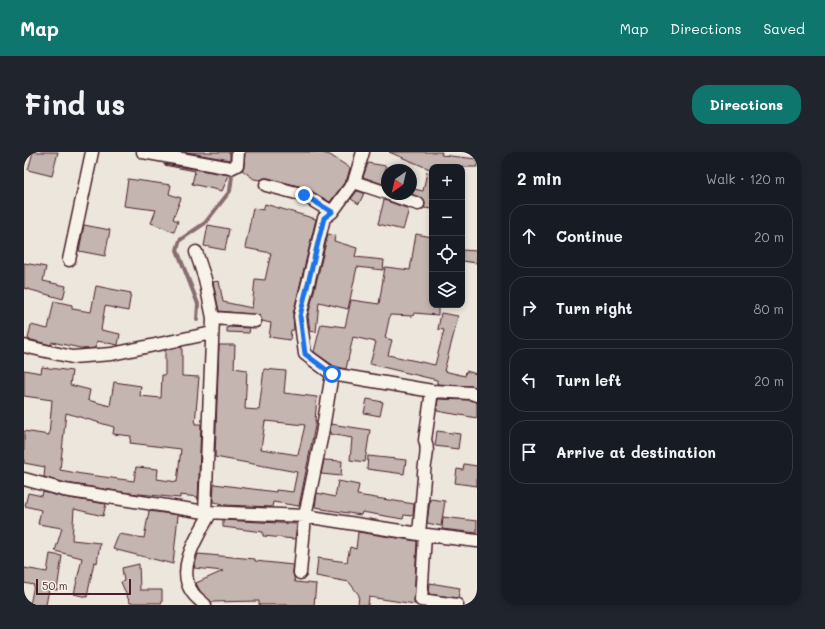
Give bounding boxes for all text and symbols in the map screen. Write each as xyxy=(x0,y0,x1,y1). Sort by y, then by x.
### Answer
text: Map xyxy=(20,16,59,41)
text: Map xyxy=(620,19,648,38)
text: Directions xyxy=(670,19,741,38)
text: Saved xyxy=(763,19,805,38)
button: Directions xyxy=(692,85,801,124)
text: Find us xyxy=(24,86,125,122)
north arrow xyxy=(381,164,417,200)
map controls xyxy=(429,164,465,308)
button: + xyxy=(429,164,465,200)
text: 2 min xyxy=(517,167,562,189)
text: Walk · 120 m xyxy=(706,170,785,187)
route end xyxy=(295,186,313,204)
button: − xyxy=(429,200,465,236)
icon: ahead xyxy=(518,225,540,247)
text: Continue xyxy=(556,226,623,246)
text: 20 m xyxy=(754,228,784,245)
button: locate xyxy=(429,236,465,272)
button: layers xyxy=(429,272,465,308)
icon: right xyxy=(518,297,540,319)
text: Turn right xyxy=(556,298,633,318)
text: 80 m xyxy=(754,300,784,317)
route start xyxy=(323,365,341,383)
icon: left xyxy=(518,369,540,391)
text: Turn left xyxy=(556,370,621,390)
text: 20 m xyxy=(754,372,784,389)
icon: arrive xyxy=(518,441,540,463)
text: Arrive at destination xyxy=(556,442,716,462)
scale bar xyxy=(36,577,131,596)
text: 50 m xyxy=(42,578,68,593)

